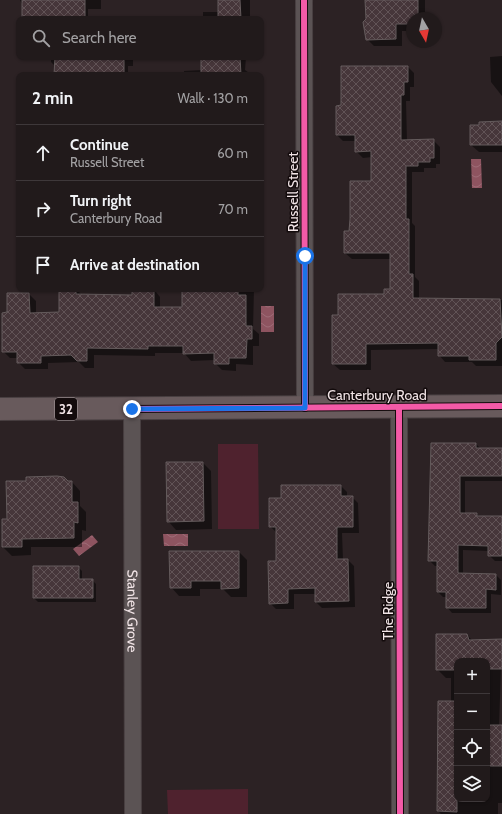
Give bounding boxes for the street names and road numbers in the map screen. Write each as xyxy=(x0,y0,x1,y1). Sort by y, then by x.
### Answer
street label: Russell Street xyxy=(284,152,302,232)
street label: Canterbury Road xyxy=(327,386,427,404)
road number: 32 xyxy=(55,398,77,420)
street label: Stanley Grove xyxy=(123,570,142,652)
street label: The Ridge xyxy=(379,582,397,640)

